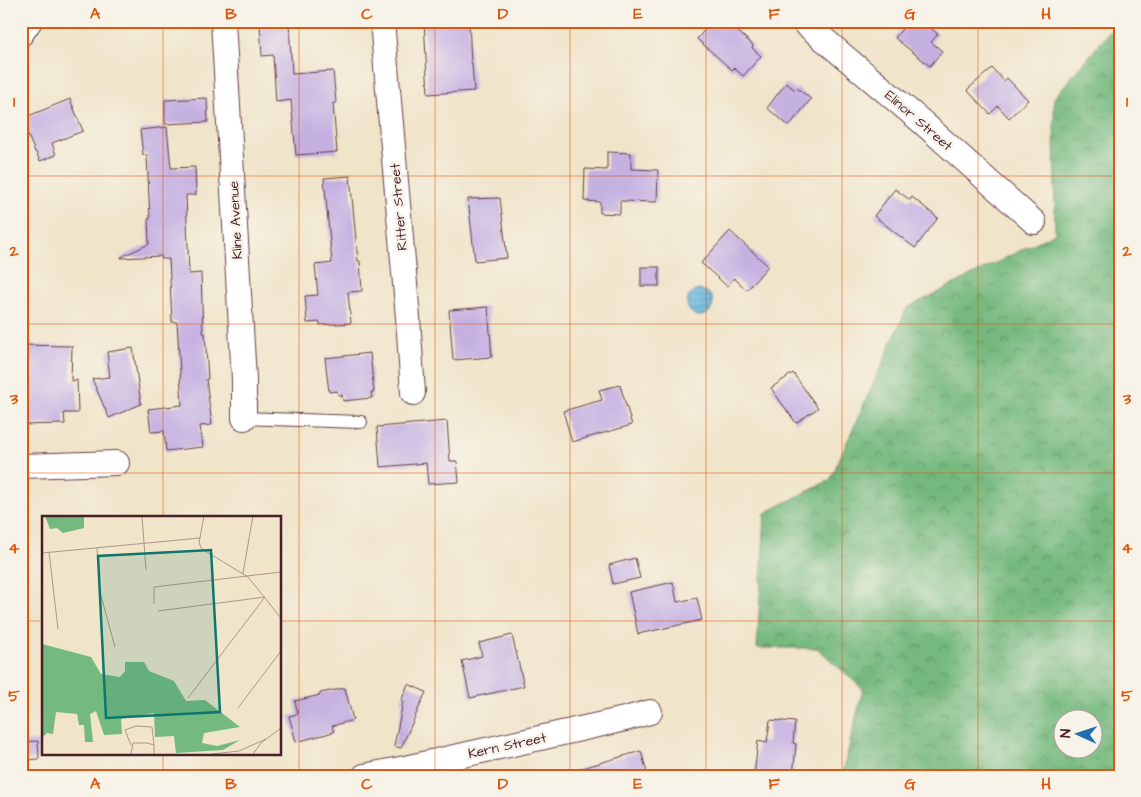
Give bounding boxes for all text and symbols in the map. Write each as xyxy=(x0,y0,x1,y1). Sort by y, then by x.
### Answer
text: A xyxy=(90,3,101,25)
text: B xyxy=(225,3,237,25)
text: C xyxy=(361,3,373,25)
text: D xyxy=(498,3,509,25)
text: E xyxy=(633,3,643,25)
text: F xyxy=(768,3,780,25)
text: G xyxy=(904,3,916,25)
text: H xyxy=(1041,3,1051,25)
street label: Elinor Street xyxy=(880,86,957,156)
text: 1 xyxy=(13,91,16,113)
text: 1 xyxy=(1126,91,1129,113)
street label: Ritter Street xyxy=(385,162,413,251)
street label: Kline Avenue xyxy=(224,180,248,260)
text: 2 xyxy=(8,240,19,262)
text: 2 xyxy=(1121,240,1132,262)
text: 3 xyxy=(9,388,19,410)
text: 3 xyxy=(1122,388,1132,410)
inset map xyxy=(42,516,281,754)
text: 4 xyxy=(9,537,20,559)
text: 4 xyxy=(1122,537,1133,559)
text: 5 xyxy=(8,685,20,707)
text: 5 xyxy=(1121,685,1133,707)
north arrow xyxy=(1054,710,1104,760)
street label: Kern Street xyxy=(466,728,549,764)
text: N xyxy=(1056,728,1076,738)
text: A xyxy=(90,773,101,795)
text: B xyxy=(225,773,237,795)
text: C xyxy=(361,773,373,795)
text: D xyxy=(498,773,509,795)
text: E xyxy=(633,773,643,795)
text: F xyxy=(768,773,780,795)
text: G xyxy=(904,773,916,795)
text: H xyxy=(1041,773,1051,795)

